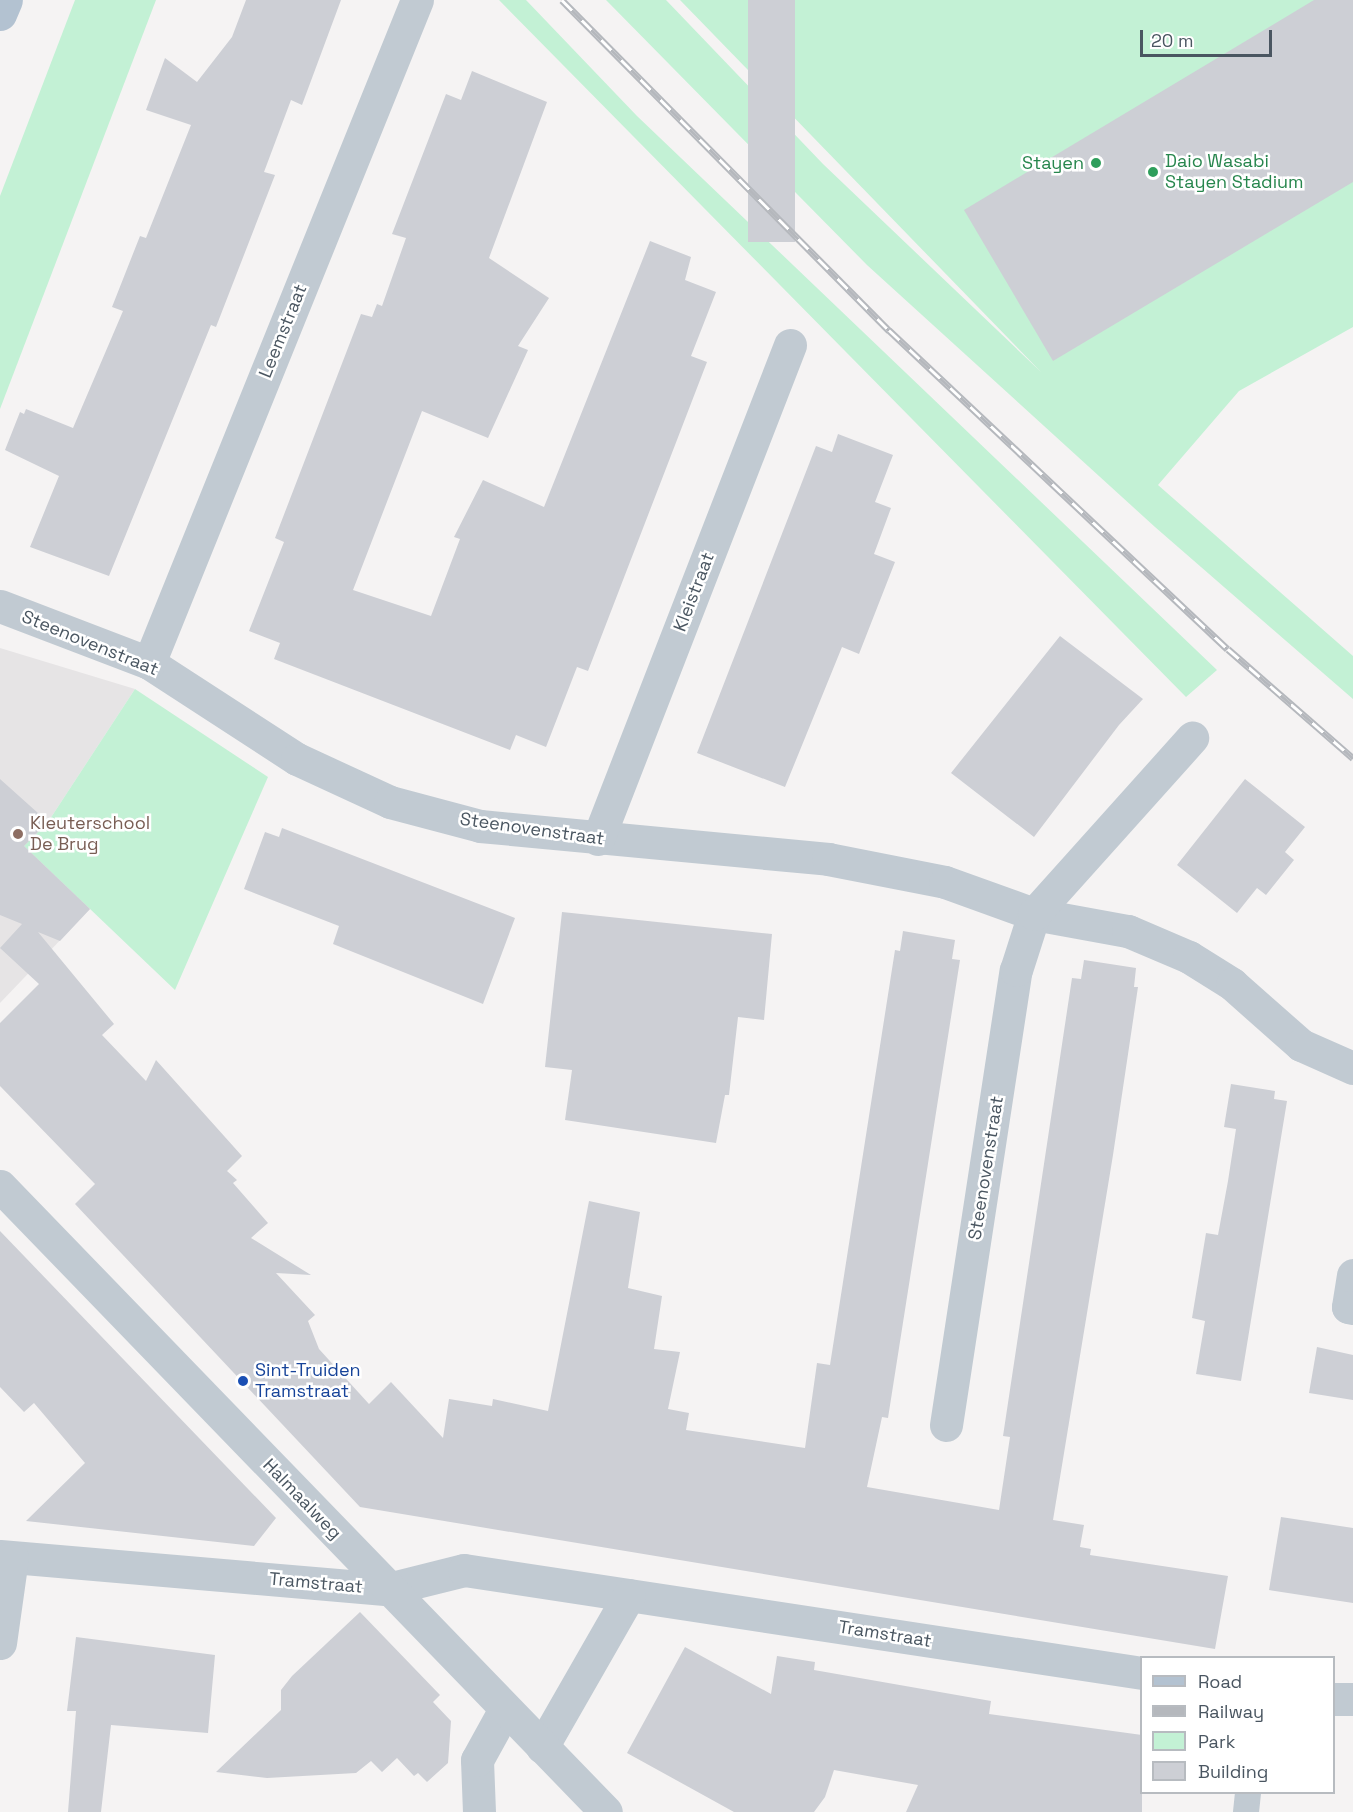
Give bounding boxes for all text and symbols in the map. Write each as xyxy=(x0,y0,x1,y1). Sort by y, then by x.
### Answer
scale bar xyxy=(1143,18,1275,56)
text: 20 m xyxy=(1151,29,1194,52)
place label: Daio Wasabi Stayen Stadium xyxy=(1165,151,1304,194)
place label: Stayen xyxy=(1022,152,1084,174)
marker: Stayen xyxy=(1089,156,1103,170)
marker: Daio Wasabi Stayen Stadium xyxy=(1146,165,1160,179)
street label: Leemstraat xyxy=(254,281,312,381)
street label: Kleistraat xyxy=(669,549,719,635)
street label: Steenovenstraat xyxy=(18,606,162,680)
street label: Steenovenstraat xyxy=(458,808,606,850)
place label: Kleuterschool De Brug xyxy=(30,813,150,856)
marker: Kleuterschool De Brug xyxy=(11,827,25,841)
street label: Steenovenstraat xyxy=(964,1094,1008,1242)
place label: Sint-Truiden Tramstraat xyxy=(255,1360,361,1402)
marker: Sint-Truiden Tramstraat xyxy=(236,1374,250,1388)
street label: Halmaalweg xyxy=(258,1454,346,1544)
street label: Tramstraat xyxy=(268,1568,364,1598)
street label: Tramstraat xyxy=(837,1616,933,1652)
legend xyxy=(1140,1656,1335,1794)
text: Road xyxy=(1198,1670,1242,1693)
text: Railway xyxy=(1198,1700,1264,1723)
text: Park xyxy=(1198,1730,1235,1753)
text: Building xyxy=(1198,1760,1268,1783)

